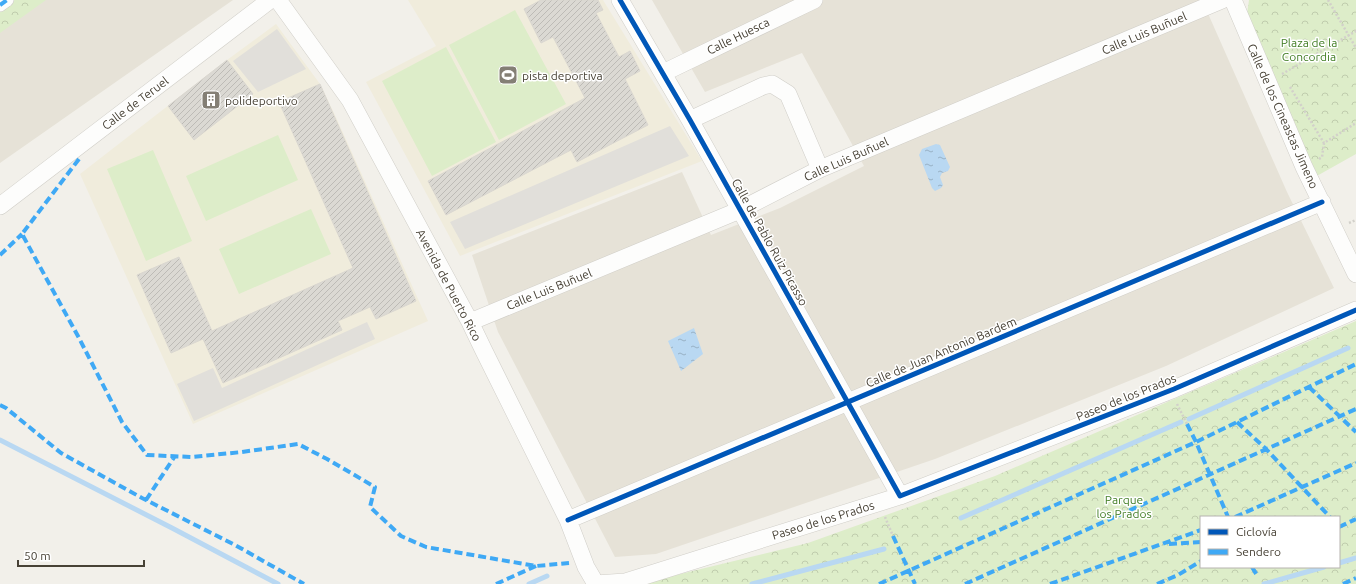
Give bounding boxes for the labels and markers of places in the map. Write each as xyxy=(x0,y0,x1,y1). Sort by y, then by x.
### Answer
sports icon: pista deportiva xyxy=(497,64,519,86)
place label: pista deportiva xyxy=(522,69,603,82)
building icon: polideportivo xyxy=(200,89,222,111)
place label: polideportivo xyxy=(225,94,298,107)

